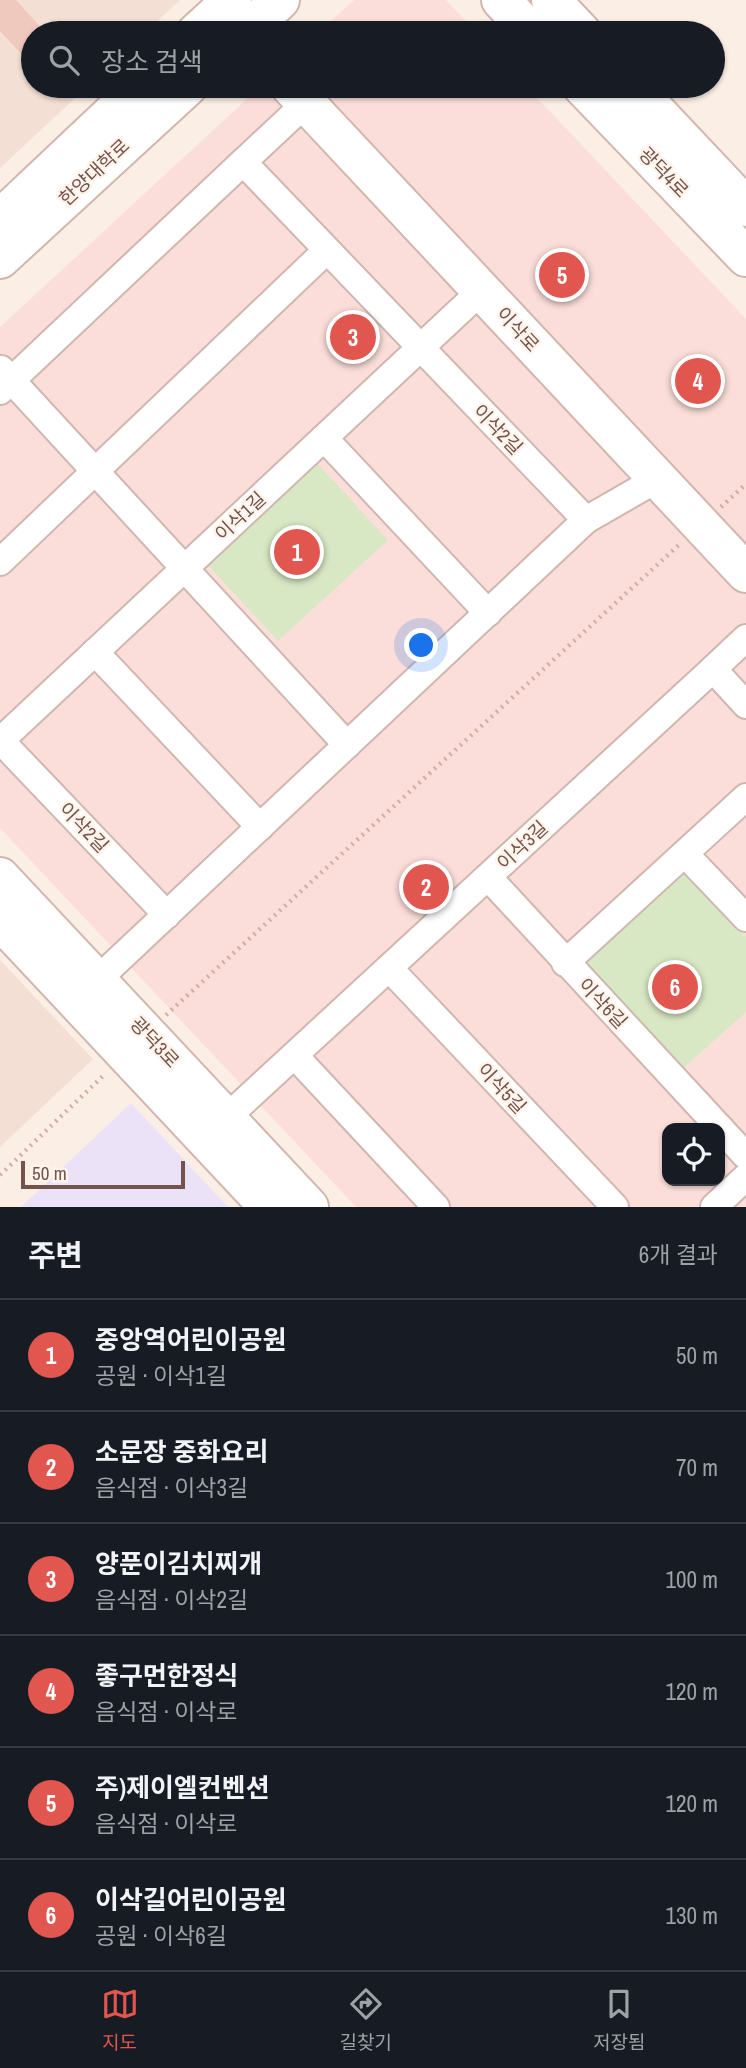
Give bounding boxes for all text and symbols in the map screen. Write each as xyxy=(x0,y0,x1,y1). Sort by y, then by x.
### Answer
search box xyxy=(21,21,725,98)
icon: search xyxy=(45,41,83,79)
text: 장소 검색 xyxy=(101,44,203,79)
street label: 한양대학로 xyxy=(53,133,135,211)
street label: 광덕4로 xyxy=(633,141,695,203)
pin: 5 xyxy=(539,249,585,301)
street label: 이삭로 xyxy=(491,301,545,357)
pin: 3 xyxy=(330,311,376,363)
pin: 4 xyxy=(675,355,721,407)
street label: 이삭2길 xyxy=(467,398,529,460)
street label: 이삭1길 xyxy=(209,486,271,546)
pin: 1 xyxy=(274,526,320,578)
your location xyxy=(404,628,438,662)
street label: 이삭2길 xyxy=(53,796,115,858)
street label: 이삭3길 xyxy=(491,815,553,875)
pin: 2 xyxy=(403,861,449,913)
pin: 6 xyxy=(652,961,698,1013)
street label: 이삭6길 xyxy=(573,972,633,1034)
street label: 광덕3로 xyxy=(125,1011,185,1073)
street label: 이삭5길 xyxy=(472,1057,532,1119)
map controls xyxy=(662,1123,725,1186)
button: locate xyxy=(662,1123,725,1186)
scale bar xyxy=(21,1158,186,1190)
text: 50 m xyxy=(32,1160,67,1186)
text: 주변 xyxy=(28,1235,83,1275)
text: 6개 결과 xyxy=(639,1239,718,1270)
text: 중앙역어린이공원 xyxy=(95,1322,286,1357)
text: 1 xyxy=(46,1340,56,1371)
text: 50 m xyxy=(676,1340,718,1371)
text: 공원 · 이삭1길 xyxy=(95,1360,227,1391)
text: 소문장 중화요리 xyxy=(95,1434,268,1469)
text: 2 xyxy=(46,1452,56,1483)
text: 70 m xyxy=(676,1452,718,1483)
text: 음식점 · 이삭3길 xyxy=(95,1472,248,1503)
text: 양푼이김치찌개 xyxy=(95,1546,262,1581)
text: 3 xyxy=(46,1564,56,1595)
text: 100 m xyxy=(666,1564,718,1595)
text: 음식점 · 이삭2길 xyxy=(95,1584,248,1615)
text: 좋구먼한정식 xyxy=(95,1658,239,1693)
text: 4 xyxy=(46,1676,56,1707)
text: 120 m xyxy=(666,1676,718,1707)
text: 음식점 · 이삭로 xyxy=(95,1696,238,1727)
text: 주)제이엘컨벤션 xyxy=(95,1770,270,1805)
text: 5 xyxy=(46,1788,56,1819)
text: 120 m xyxy=(666,1788,718,1819)
text: 음식점 · 이삭로 xyxy=(95,1808,238,1839)
text: 이삭길어린이공원 xyxy=(95,1882,286,1917)
text: 6 xyxy=(46,1900,56,1931)
text: 130 m xyxy=(666,1900,718,1931)
text: 공원 · 이삭6길 xyxy=(95,1920,227,1951)
tab: 지도 xyxy=(101,1985,139,2055)
tab: 길찾기 xyxy=(340,1985,392,2055)
tab: 저장됨 xyxy=(593,1985,645,2055)

